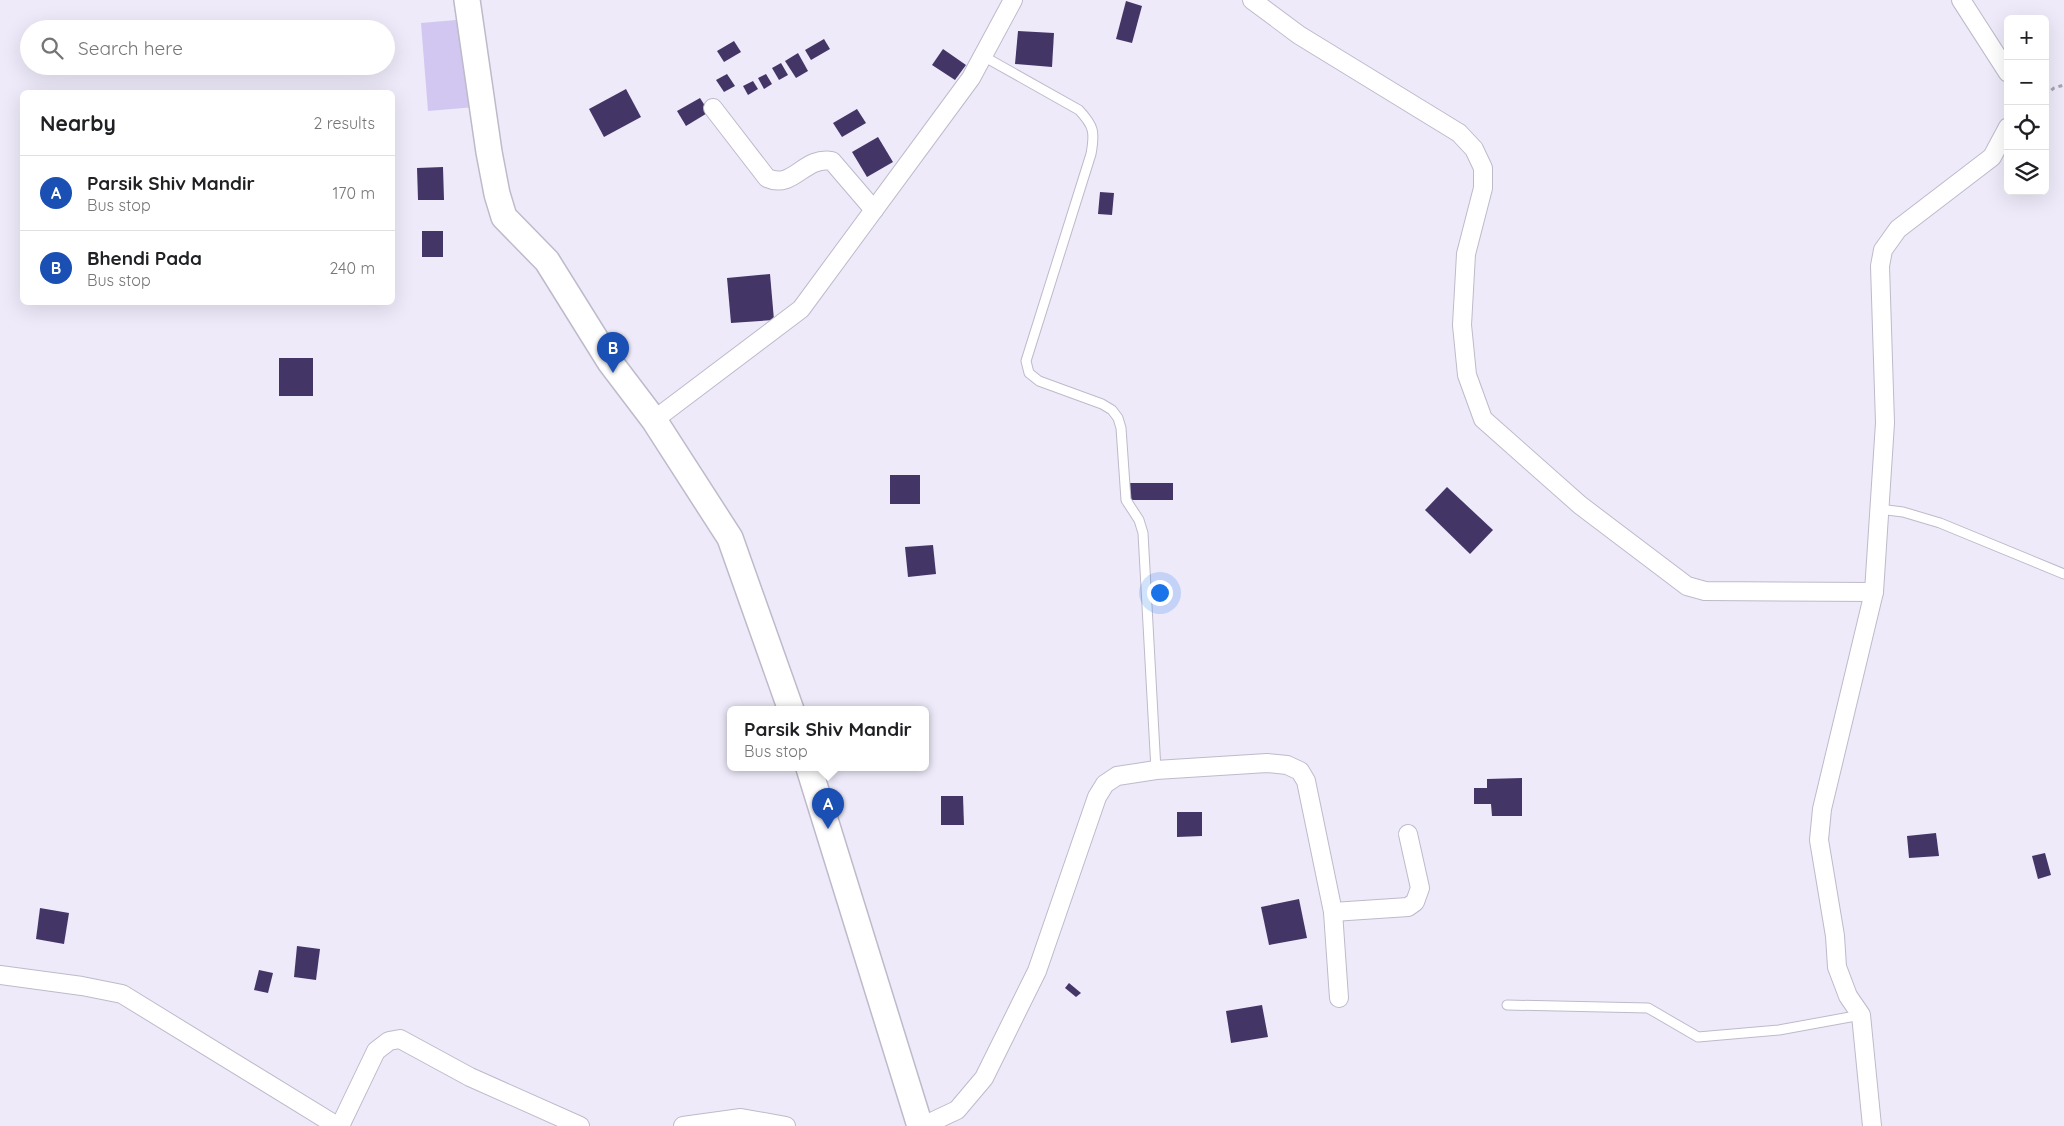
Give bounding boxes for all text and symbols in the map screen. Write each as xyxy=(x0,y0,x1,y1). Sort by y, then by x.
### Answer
map controls xyxy=(2004,15,2049,195)
button: + xyxy=(2004,15,2049,60)
search box xyxy=(20,20,395,75)
icon: search xyxy=(38,34,66,62)
text: Search here xyxy=(78,36,183,60)
button: − xyxy=(2004,60,2049,105)
button: locate xyxy=(2004,105,2049,150)
text: Nearby xyxy=(40,110,116,136)
text: 2 results xyxy=(313,113,375,133)
button: layers xyxy=(2004,150,2049,195)
text: Parsik Shiv Mandir xyxy=(87,171,255,195)
text: A xyxy=(51,183,61,203)
text: 170 m xyxy=(332,183,375,203)
text: Bus stop xyxy=(87,195,151,215)
text: Bhendi Pada xyxy=(87,246,202,270)
text: B xyxy=(51,258,61,278)
text: 240 m xyxy=(329,258,375,278)
text: Bus stop xyxy=(87,270,151,290)
pin: B xyxy=(597,332,629,373)
your location xyxy=(1147,580,1173,606)
popup xyxy=(727,706,929,771)
text: Parsik Shiv Mandir xyxy=(744,717,912,741)
text: Bus stop xyxy=(744,741,808,761)
pin: A xyxy=(812,788,844,829)

